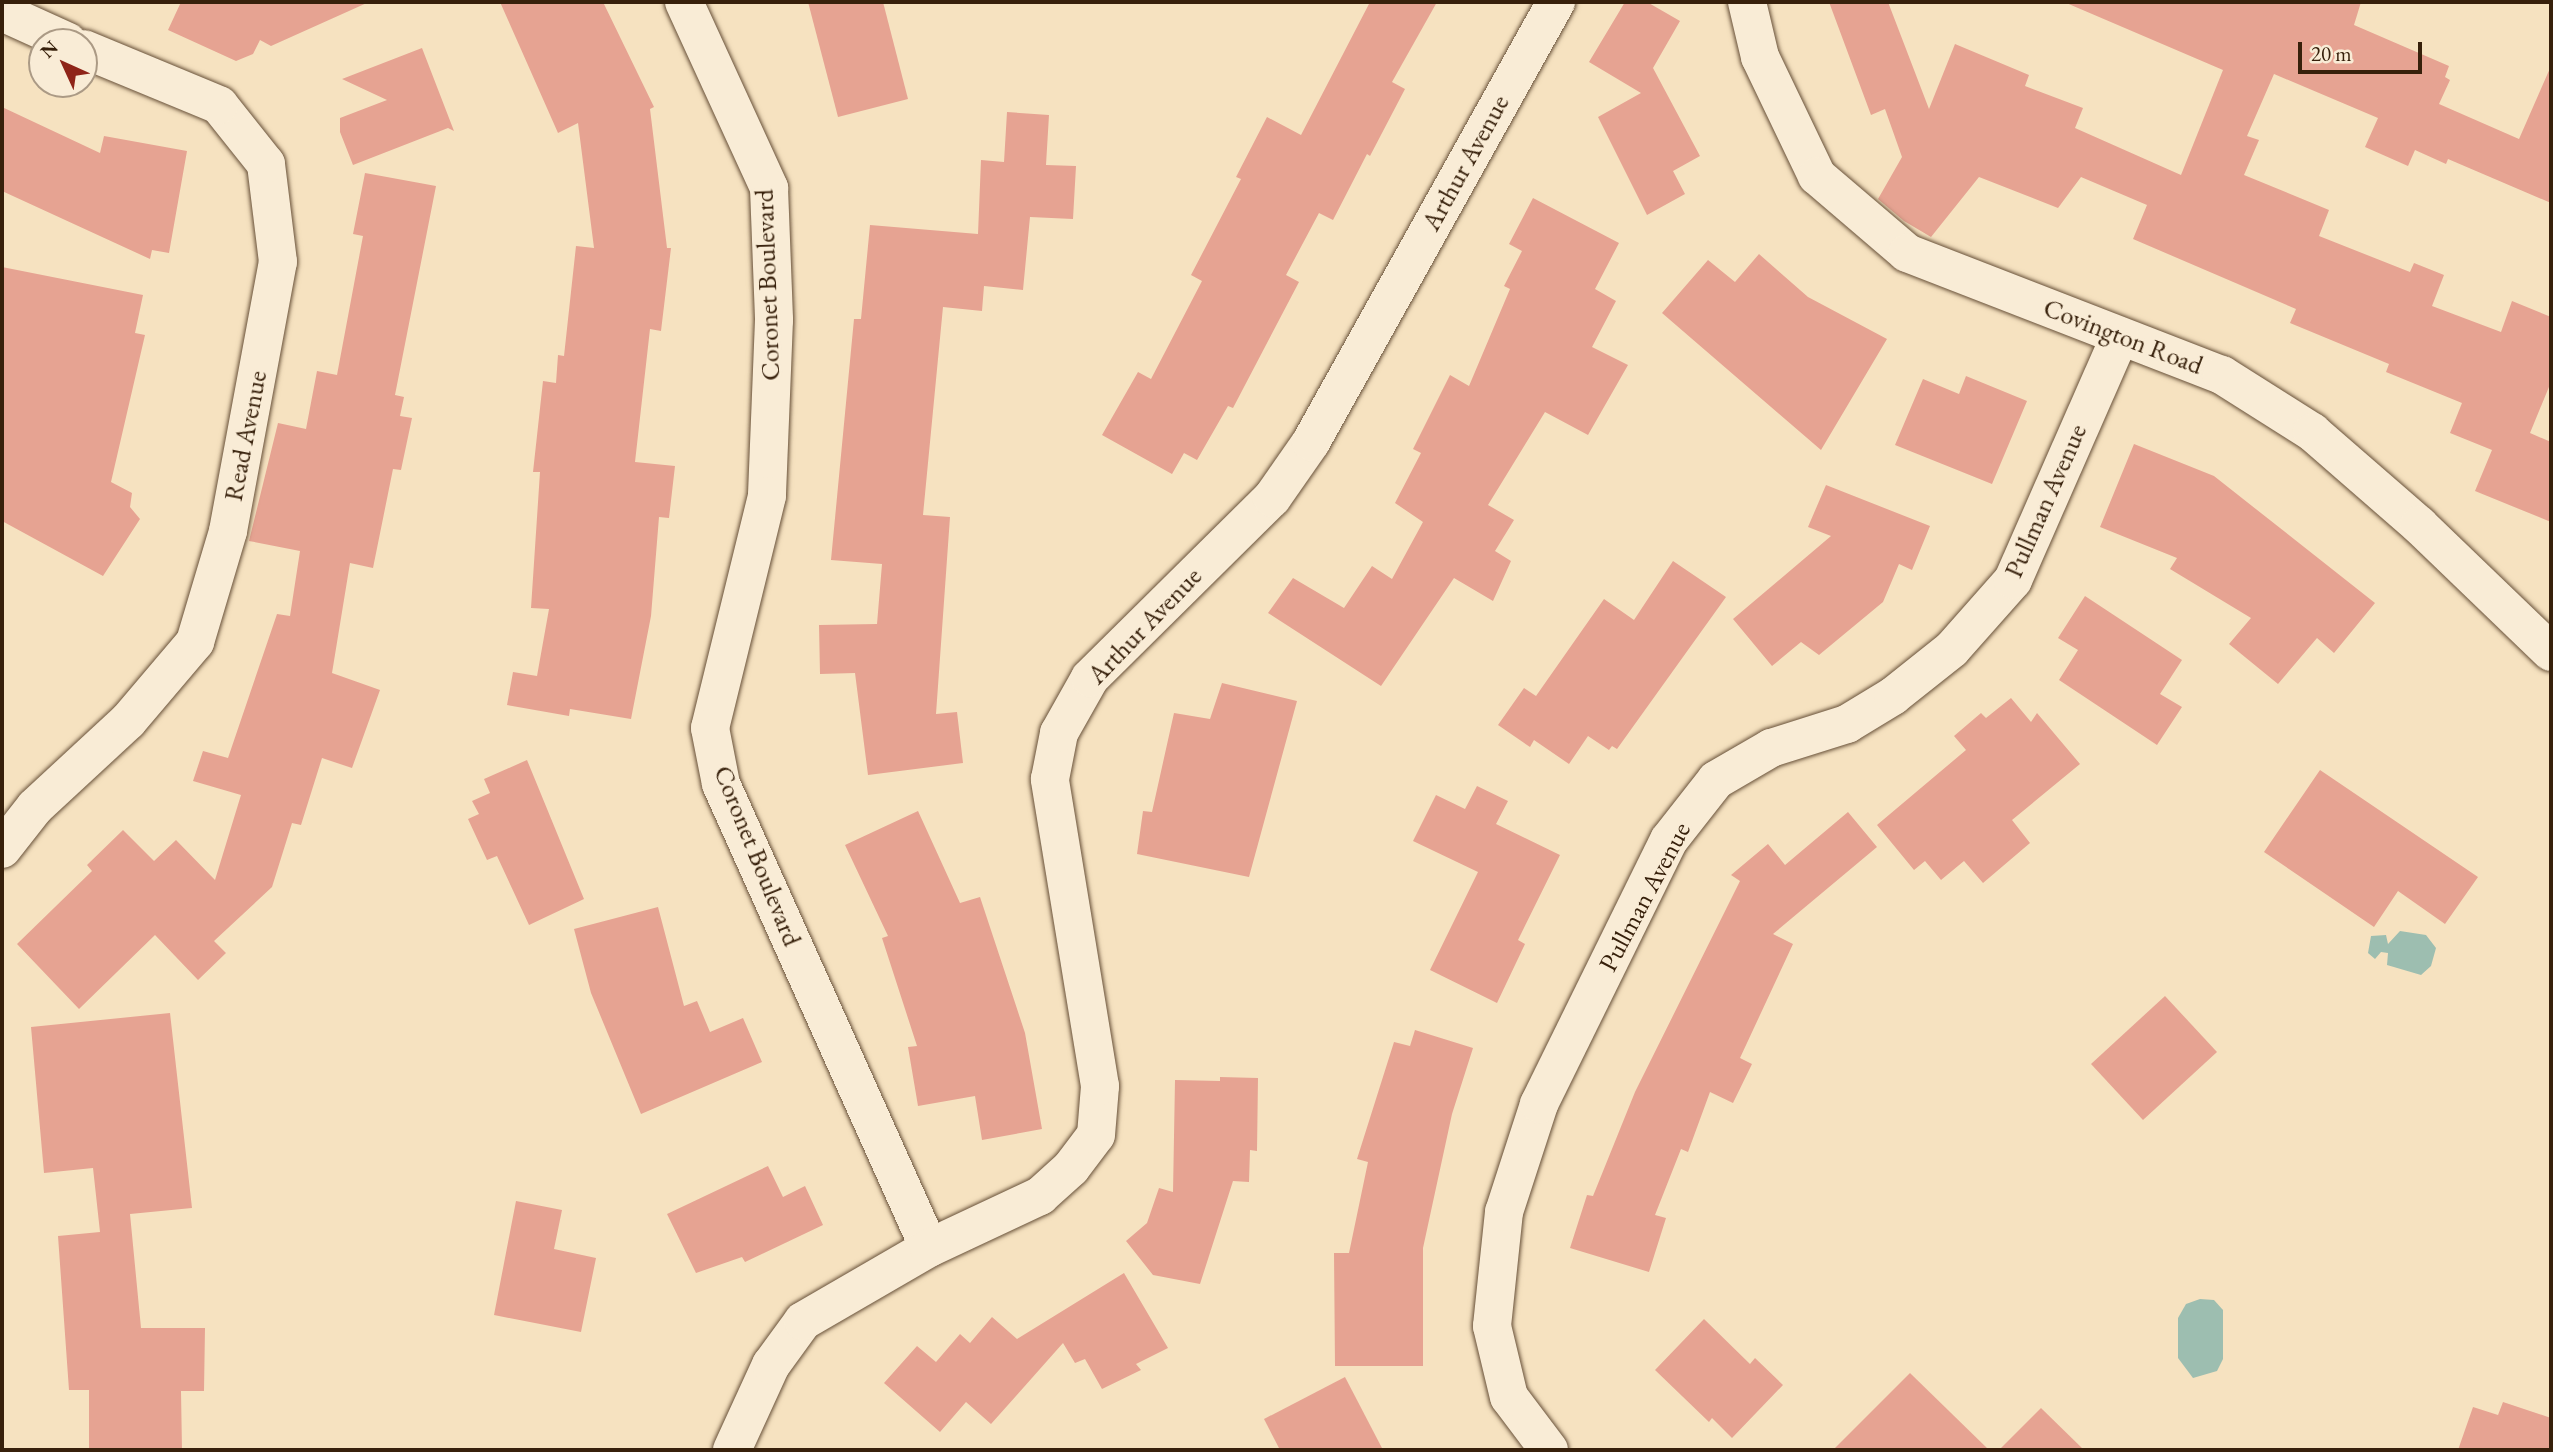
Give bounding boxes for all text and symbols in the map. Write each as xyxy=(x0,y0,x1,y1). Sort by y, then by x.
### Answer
north arrow xyxy=(28,28,98,98)
scale bar xyxy=(2301,28,2425,72)
text: N xyxy=(35,35,63,63)
text: 20 m xyxy=(2311,40,2352,67)
street label: Arthur Avenue xyxy=(1416,90,1516,236)
street label: Coronet Boulevard xyxy=(749,189,787,381)
street label: Covington Road xyxy=(2039,292,2207,382)
street label: Read Avenue xyxy=(218,368,274,504)
street label: Pullman Avenue xyxy=(1998,419,2094,583)
street label: Arthur Avenue xyxy=(1082,561,1208,691)
street label: Coronet Boulevard xyxy=(707,761,807,951)
street label: Pullman Avenue xyxy=(1593,817,1697,977)

